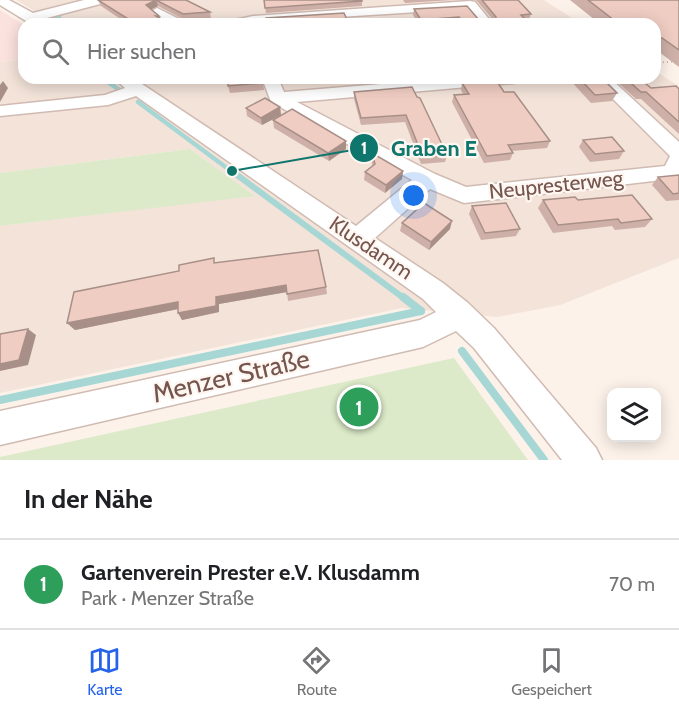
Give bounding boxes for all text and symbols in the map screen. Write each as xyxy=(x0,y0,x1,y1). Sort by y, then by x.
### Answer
search box xyxy=(18,18,661,84)
icon: search xyxy=(39,35,72,68)
text: Hier suchen xyxy=(87,38,196,65)
callout: Graben E xyxy=(349,128,489,168)
text: Graben E xyxy=(391,135,477,162)
text: 1 xyxy=(361,137,367,159)
street label: Neupresterweg xyxy=(488,165,625,204)
your location xyxy=(399,181,428,210)
street label: Klusdamm xyxy=(325,211,418,285)
street label: Menzer Straße xyxy=(149,342,313,410)
pin: 1 xyxy=(340,384,378,430)
map controls xyxy=(607,388,661,442)
button: layers xyxy=(607,388,661,442)
text: In der Nähe xyxy=(24,483,153,515)
text: Gartenverein Prester e.V. Klusdamm xyxy=(81,559,420,586)
text: 1 xyxy=(40,572,47,596)
text: 70 m xyxy=(609,572,655,596)
text: Park · Menzer Straße xyxy=(81,586,254,610)
tab: Karte xyxy=(87,644,122,699)
tab: Route xyxy=(297,644,337,699)
tab: Gespeichert xyxy=(511,644,592,699)

